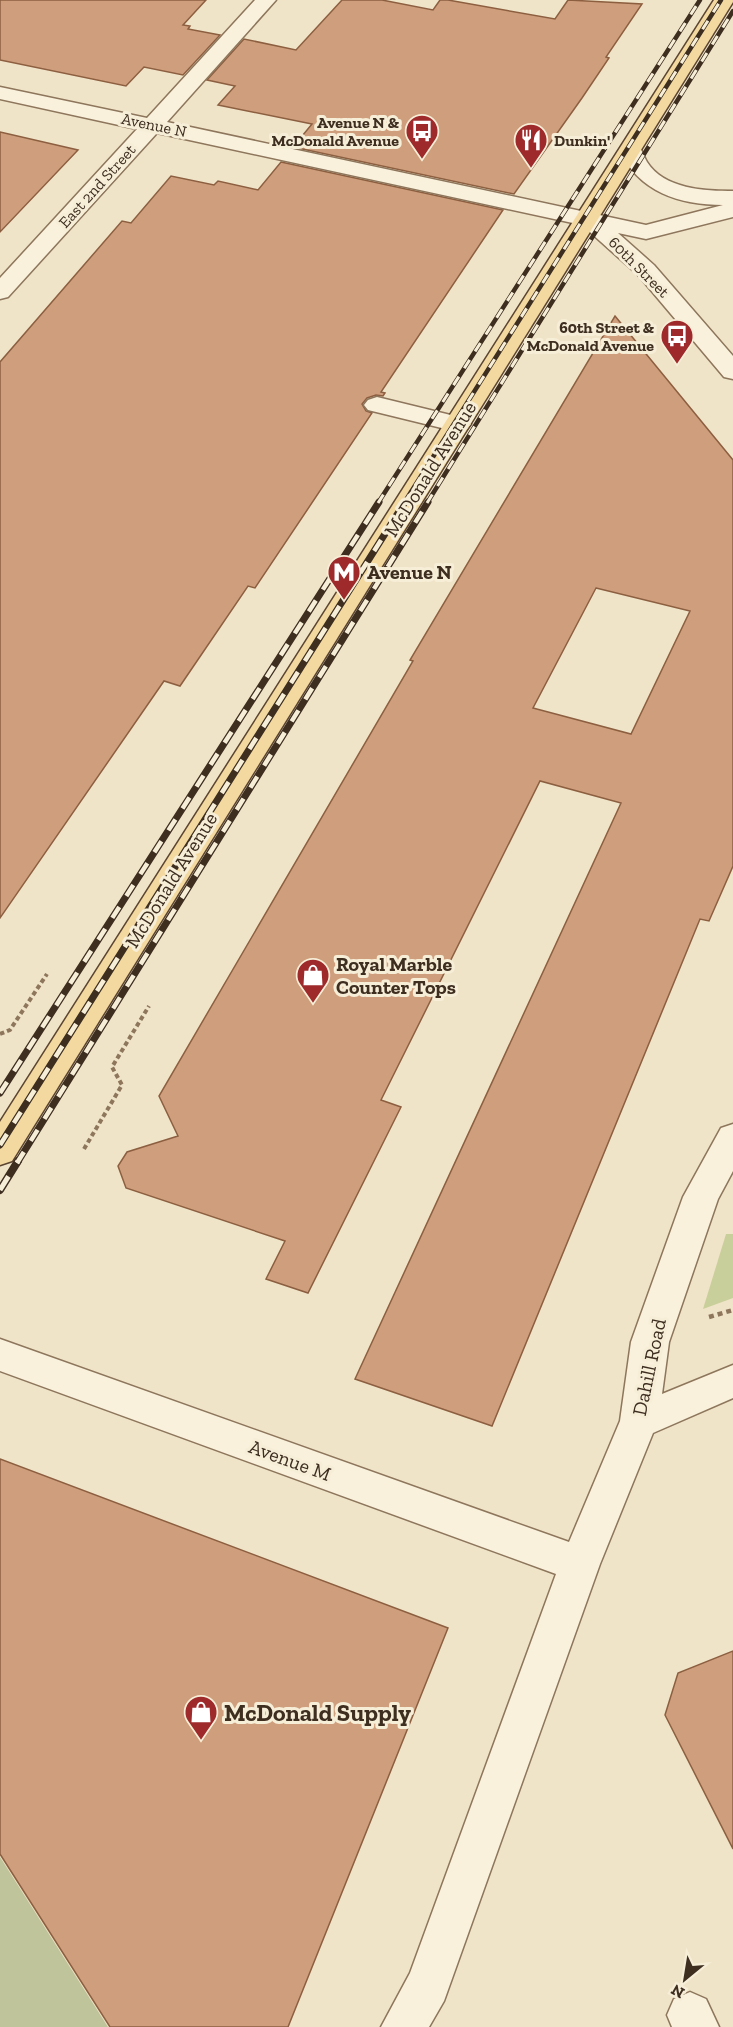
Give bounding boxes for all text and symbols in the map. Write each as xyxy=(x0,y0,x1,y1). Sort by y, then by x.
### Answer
street label: Avenue N xyxy=(120,109,188,141)
place label: Avenue N & McDonald Avenue xyxy=(272,113,399,150)
bus stop icon: Avenue N & McDonald Avenue xyxy=(404,113,440,160)
restaurant icon: Dunkin' xyxy=(513,122,549,169)
place label: Dunkin' xyxy=(554,131,610,150)
street label: East 2nd Street xyxy=(55,140,139,232)
street label: 60th Street xyxy=(605,233,673,301)
place label: 60th Street & McDonald Avenue xyxy=(527,318,654,355)
bus stop icon: 60th Street & McDonald Avenue xyxy=(659,318,695,365)
street label: McDonald Avenue xyxy=(379,397,481,541)
metro station icon: Avenue N xyxy=(326,554,362,601)
place label: Avenue N xyxy=(367,560,452,584)
street label: McDonald Avenue xyxy=(120,808,222,952)
place label: Royal Marble Counter Tops xyxy=(336,952,456,999)
shop icon: Royal Marble Counter Tops xyxy=(295,957,331,1004)
street label: Dahill Road xyxy=(627,1316,671,1418)
street label: Avenue M xyxy=(246,1434,334,1486)
shop icon: McDonald Supply xyxy=(183,1694,219,1741)
place label: McDonald Supply xyxy=(224,1698,411,1727)
north arrow xyxy=(655,1949,715,2009)
text: N xyxy=(668,1980,688,2003)

